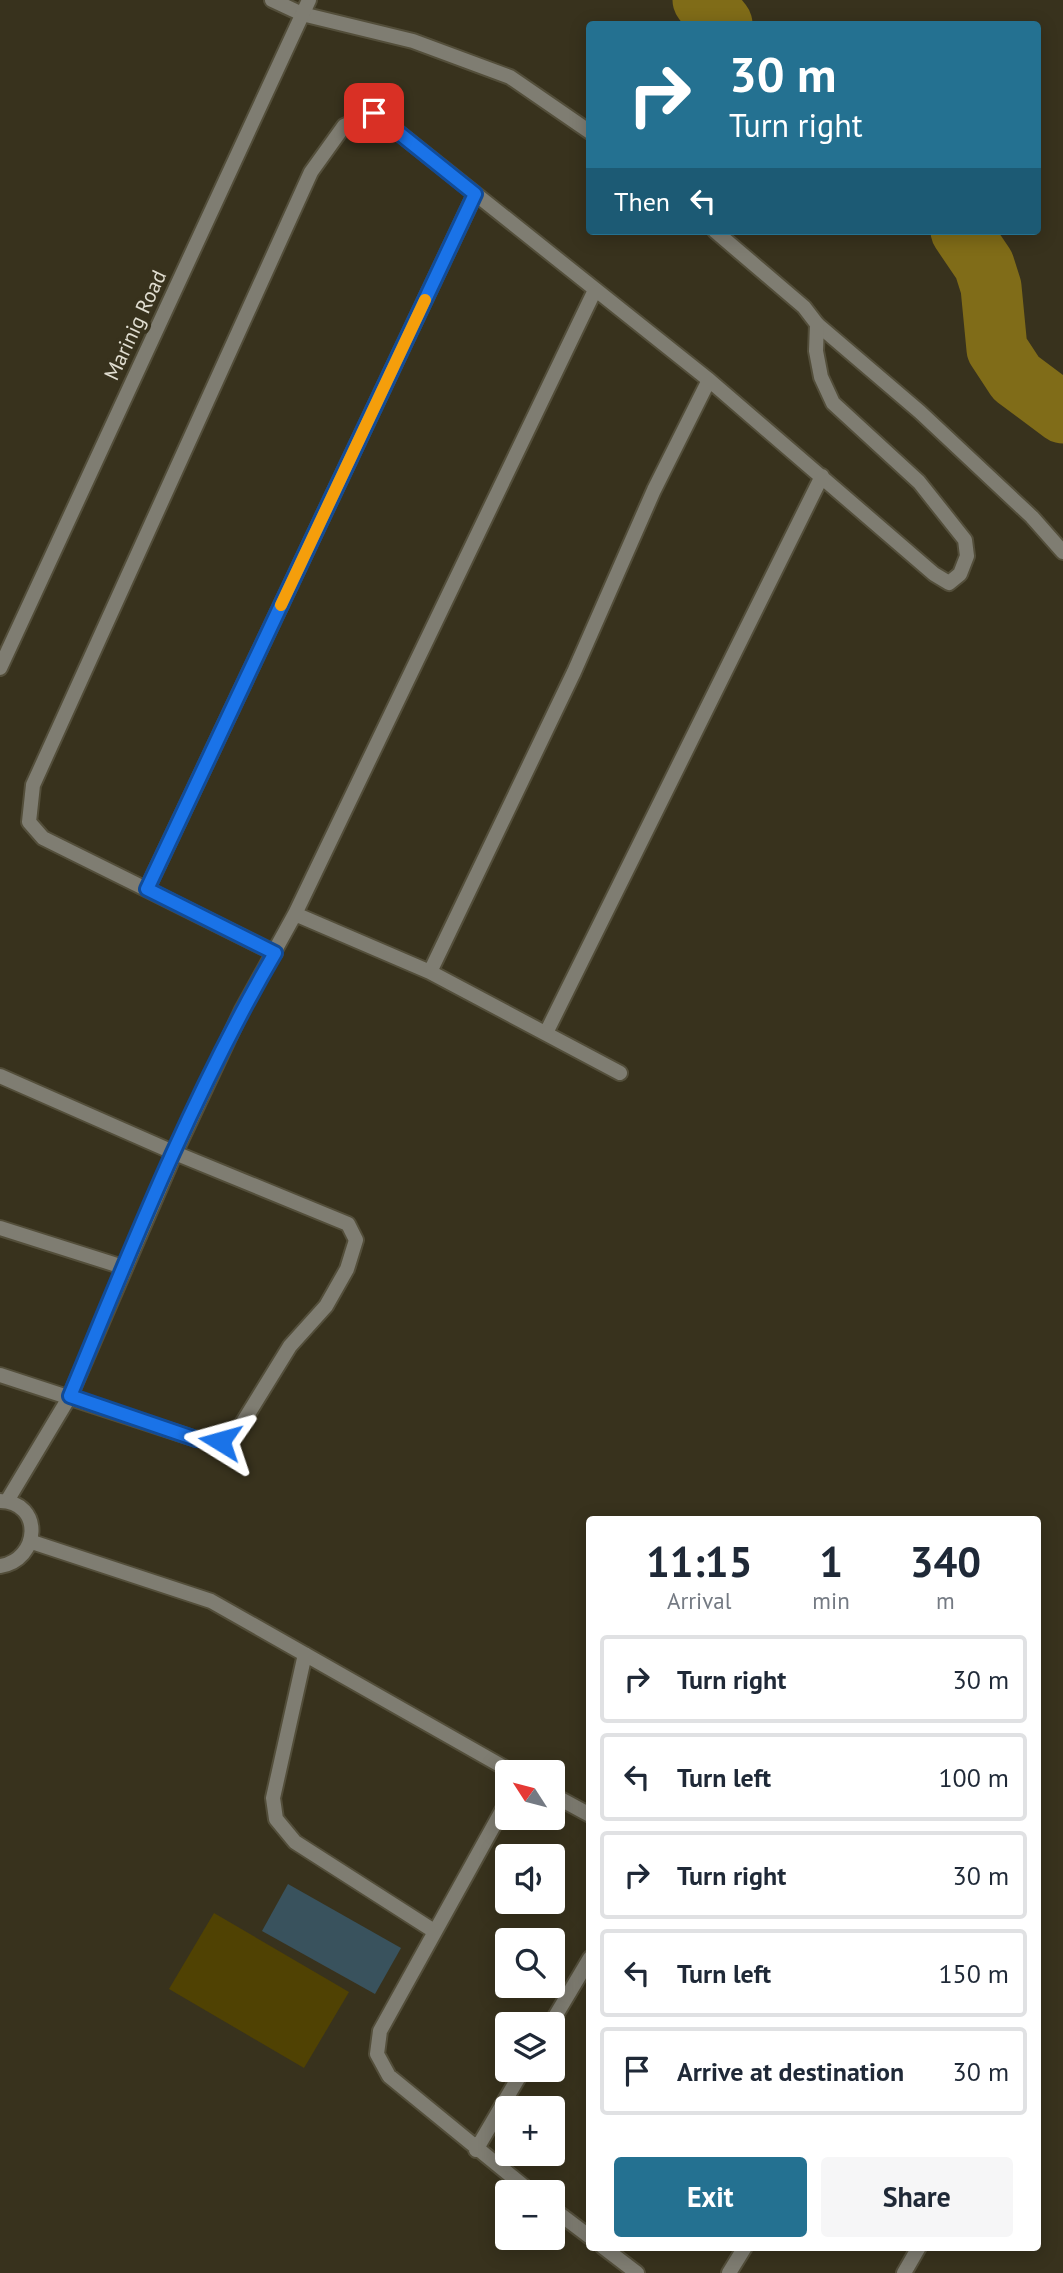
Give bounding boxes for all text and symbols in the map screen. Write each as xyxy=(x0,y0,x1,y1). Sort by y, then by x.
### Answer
text: 30 m xyxy=(729,42,836,106)
icon: right xyxy=(614,49,705,140)
pin xyxy=(344,83,404,143)
icon: arrive xyxy=(355,94,393,132)
text: Turn right xyxy=(729,104,863,146)
icon: left xyxy=(684,182,722,220)
text: Then xyxy=(614,185,670,218)
street label: Marinig Road xyxy=(98,266,172,384)
position arrow xyxy=(183,1404,257,1478)
text: 11:15 xyxy=(646,1534,752,1589)
text: 1 xyxy=(819,1534,843,1589)
text: 340 xyxy=(910,1534,981,1589)
text: Arrival xyxy=(667,1586,731,1615)
text: min xyxy=(812,1586,850,1615)
text: m xyxy=(936,1586,955,1615)
icon: right xyxy=(618,1660,656,1698)
text: Turn right xyxy=(677,1663,786,1696)
text: 30 m xyxy=(953,1663,1009,1696)
icon: left xyxy=(618,1758,656,1796)
north arrow xyxy=(495,1760,565,1830)
map controls xyxy=(495,1760,565,2250)
text: Turn left xyxy=(677,1761,771,1794)
text: 100 m xyxy=(938,1761,1009,1794)
button: sound xyxy=(495,1844,565,1914)
icon: right xyxy=(618,1856,656,1894)
text: Turn right xyxy=(677,1859,786,1892)
text: 30 m xyxy=(953,1859,1009,1892)
button: search xyxy=(495,1928,565,1998)
icon: left xyxy=(618,1954,656,1992)
text: Turn left xyxy=(677,1957,771,1990)
text: 150 m xyxy=(938,1957,1009,1990)
button: layers xyxy=(495,2012,565,2082)
icon: arrive xyxy=(618,2052,656,2090)
text: Arrive at destination xyxy=(677,2055,904,2088)
text: 30 m xyxy=(953,2055,1009,2088)
button: + xyxy=(495,2096,565,2166)
button: Exit xyxy=(614,2157,807,2237)
button: Share xyxy=(821,2157,1013,2237)
button: − xyxy=(495,2180,565,2250)

